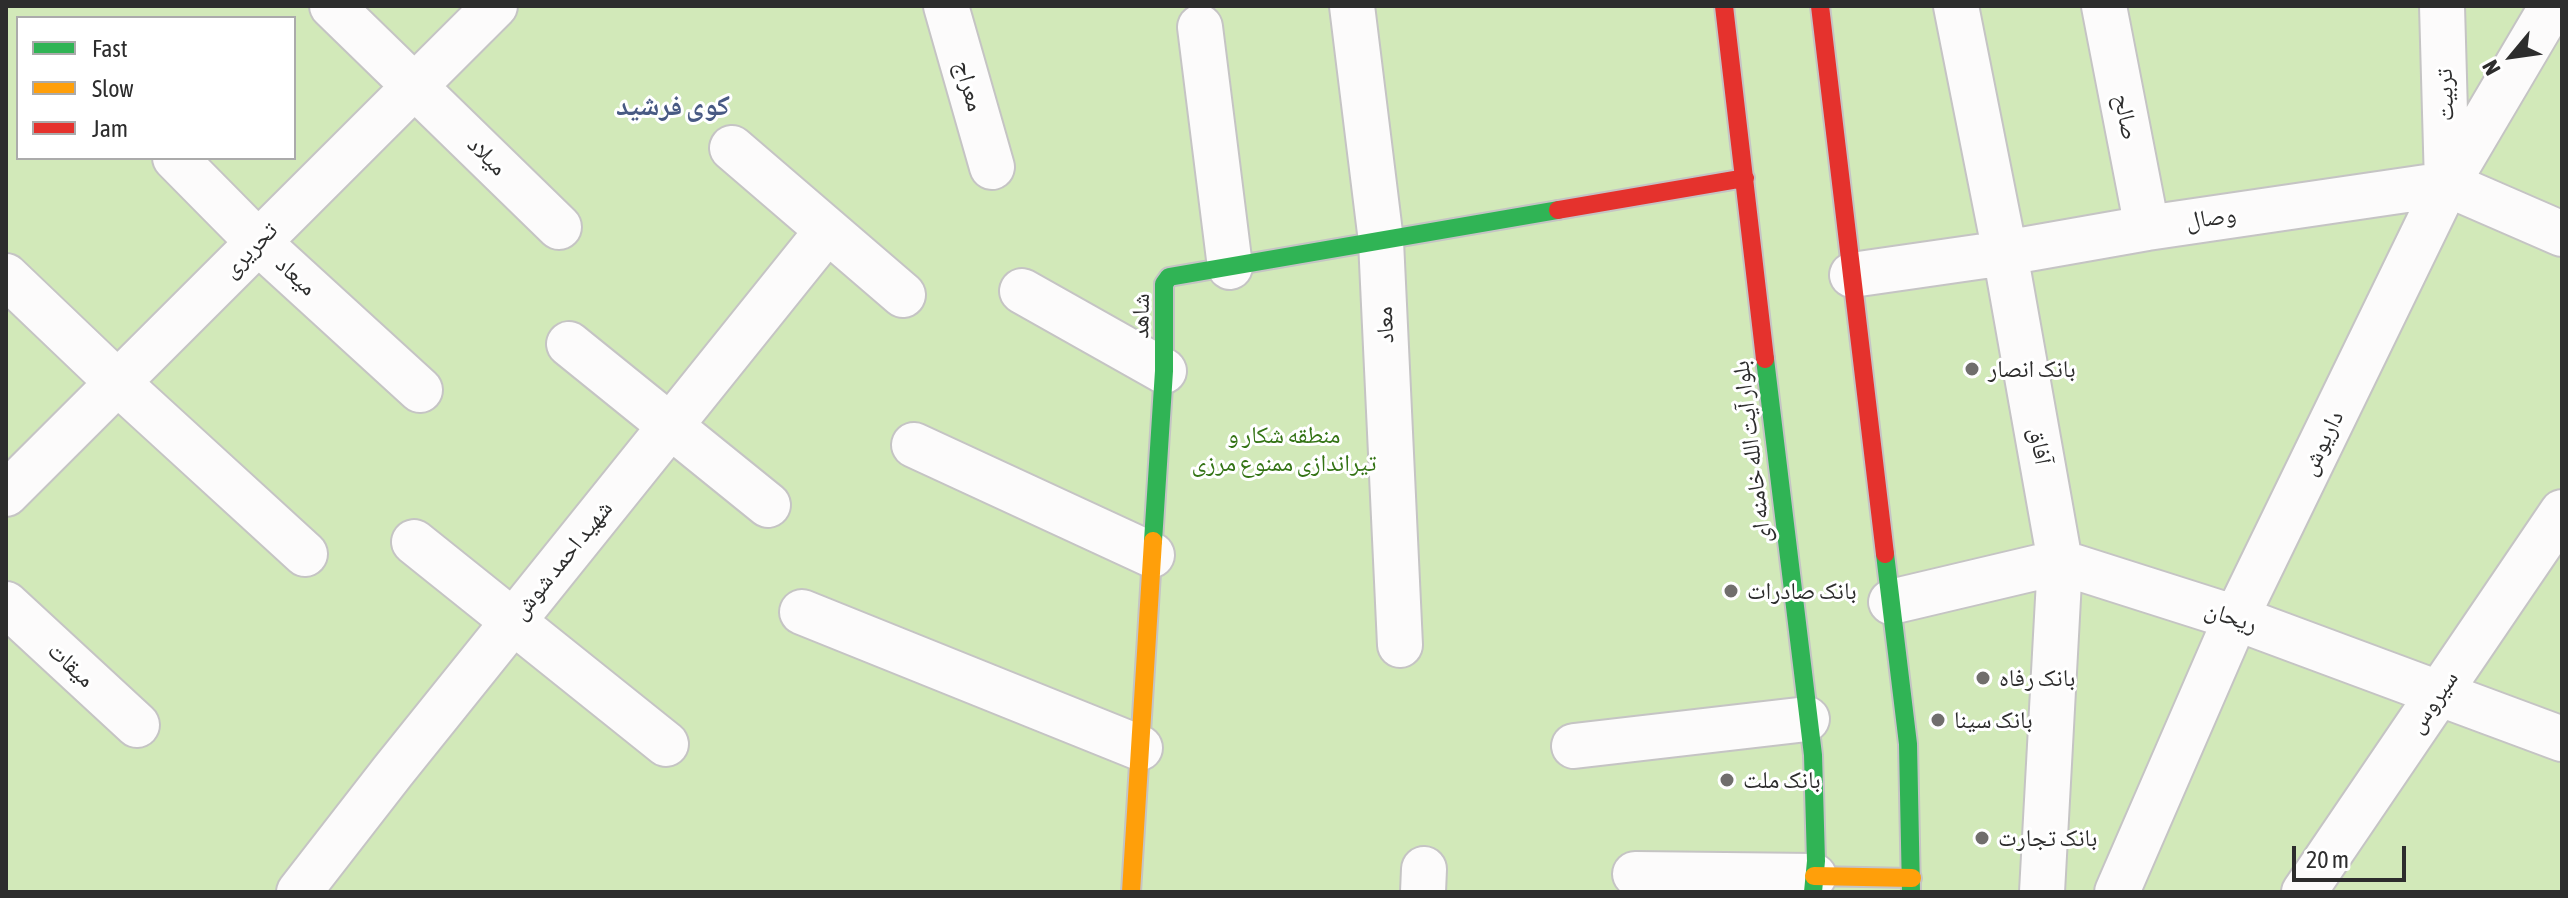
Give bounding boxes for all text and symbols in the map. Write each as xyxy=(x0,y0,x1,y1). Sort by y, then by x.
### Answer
legend xyxy=(16,16,296,160)
north arrow xyxy=(2472,16,2552,96)
text: Fast xyxy=(92,35,128,62)
text: N xyxy=(2476,56,2506,80)
street label: معراج xyxy=(948,57,990,115)
street label: تربیت xyxy=(2430,68,2460,122)
text: Slow xyxy=(92,75,134,102)
district label: کوی فرشید xyxy=(616,89,730,123)
street label: صالح xyxy=(2107,92,2145,142)
text: Jam xyxy=(92,115,128,142)
street label: میلاد xyxy=(461,130,513,182)
street label: وصال xyxy=(2184,200,2238,236)
street label: تحریری xyxy=(216,216,284,284)
street label: میعاد xyxy=(270,250,322,302)
street label: شاهد xyxy=(1126,293,1156,339)
street label: معاد xyxy=(1370,306,1400,344)
place label: بانک انصار xyxy=(1988,355,2076,383)
street label: بلوار آیت الله خامنه ای xyxy=(1727,359,1777,545)
marker: بانک انصار xyxy=(1963,360,1981,378)
street label: داریوش xyxy=(2294,406,2350,480)
park label: منطقه شکار و تیراندازی ممنوع مرزی xyxy=(1192,421,1376,477)
street label: آفاق xyxy=(2023,425,2057,467)
street label: شهید احمد شوش xyxy=(505,495,619,625)
place label: بانک صادرات xyxy=(1747,577,1857,605)
marker: بانک صادرات xyxy=(1722,582,1740,600)
street label: ریحان xyxy=(2201,595,2261,639)
street label: میقات xyxy=(42,636,100,694)
place label: بانک رفاه xyxy=(1999,664,2075,692)
street label: سیروس xyxy=(2402,665,2464,739)
marker: بانک رفاه xyxy=(1974,669,1992,687)
place label: بانک سینا xyxy=(1954,706,2033,734)
marker: بانک سینا xyxy=(1929,711,1947,729)
place label: بانک ملت xyxy=(1743,766,1821,794)
marker: بانک ملت xyxy=(1718,771,1736,789)
place label: بانک تجارت xyxy=(1998,824,2097,852)
marker: بانک تجارت xyxy=(1973,829,1991,847)
scale bar xyxy=(2296,830,2410,880)
text: 20 m xyxy=(2306,846,2349,873)

